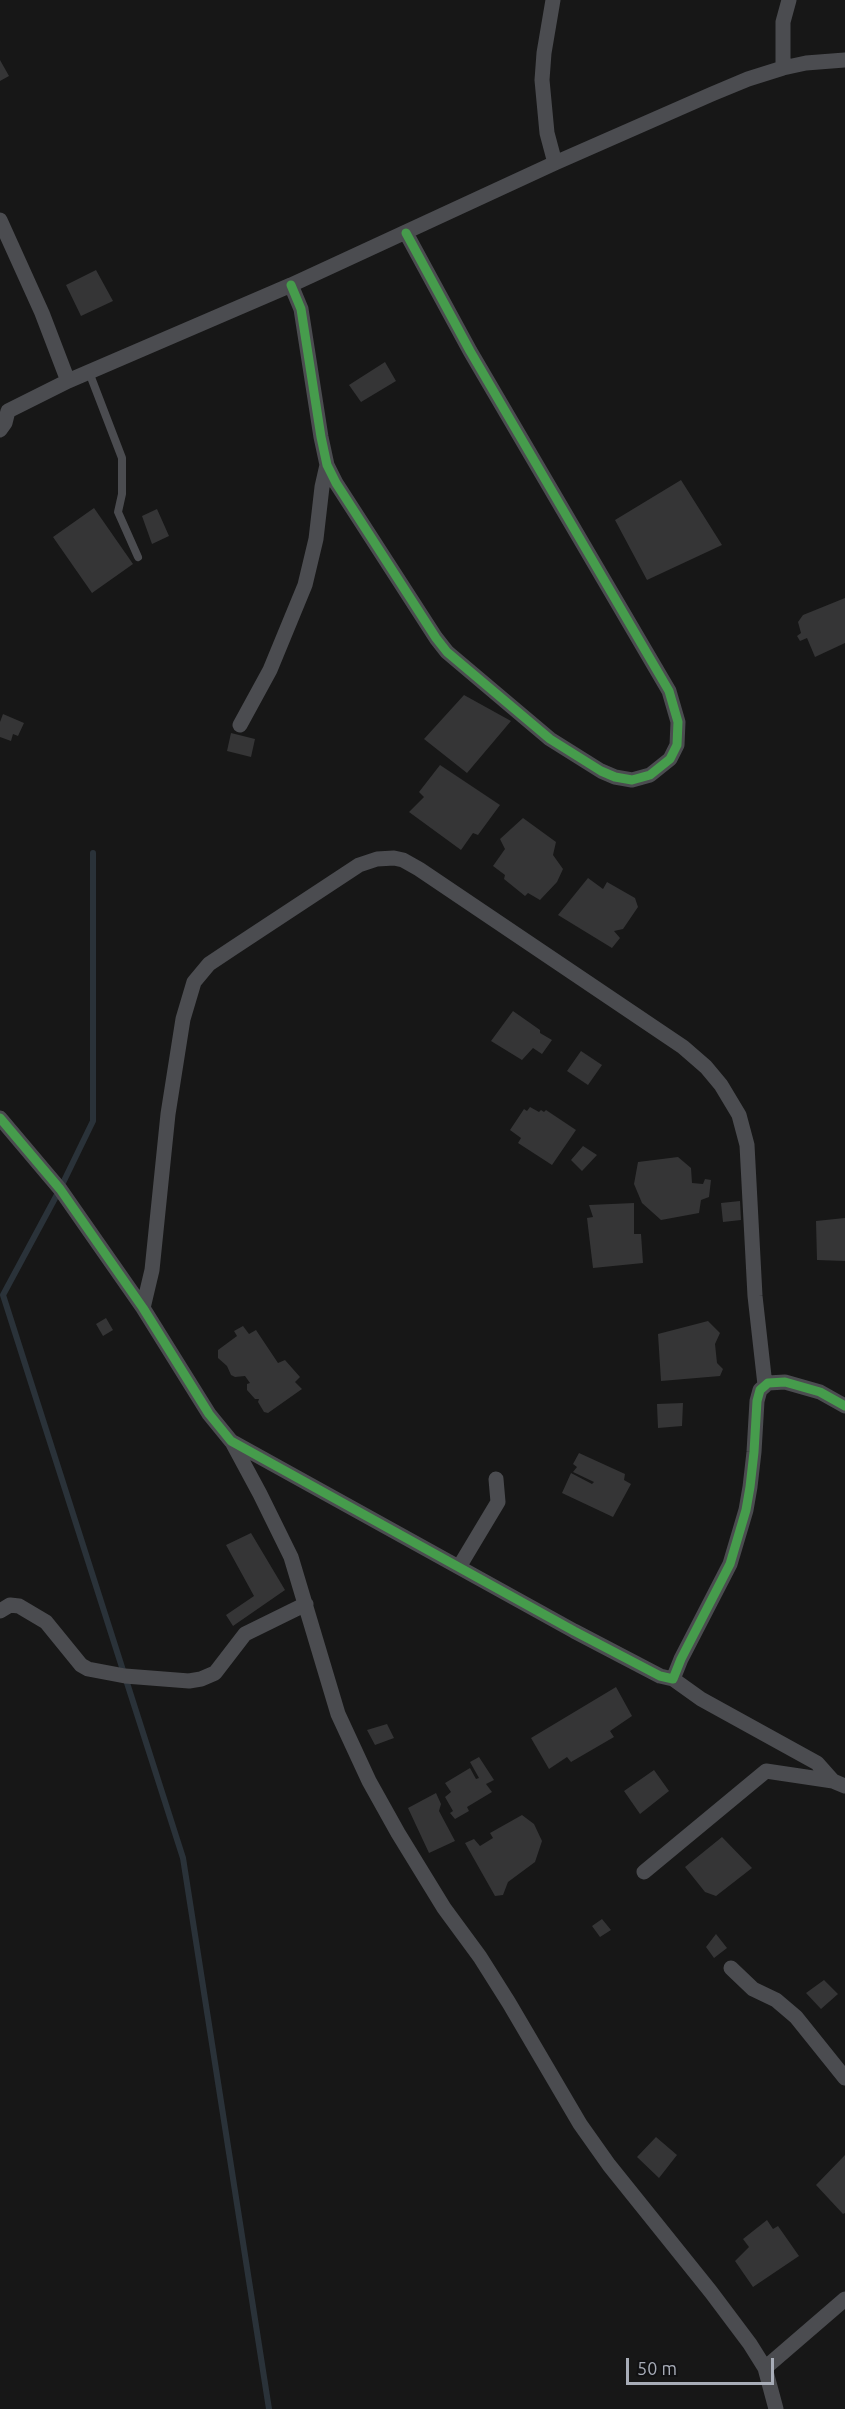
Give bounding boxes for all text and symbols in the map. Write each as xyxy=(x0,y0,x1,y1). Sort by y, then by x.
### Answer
scale bar xyxy=(629,2346,778,2384)
text: 50 m xyxy=(637,2358,677,2378)

